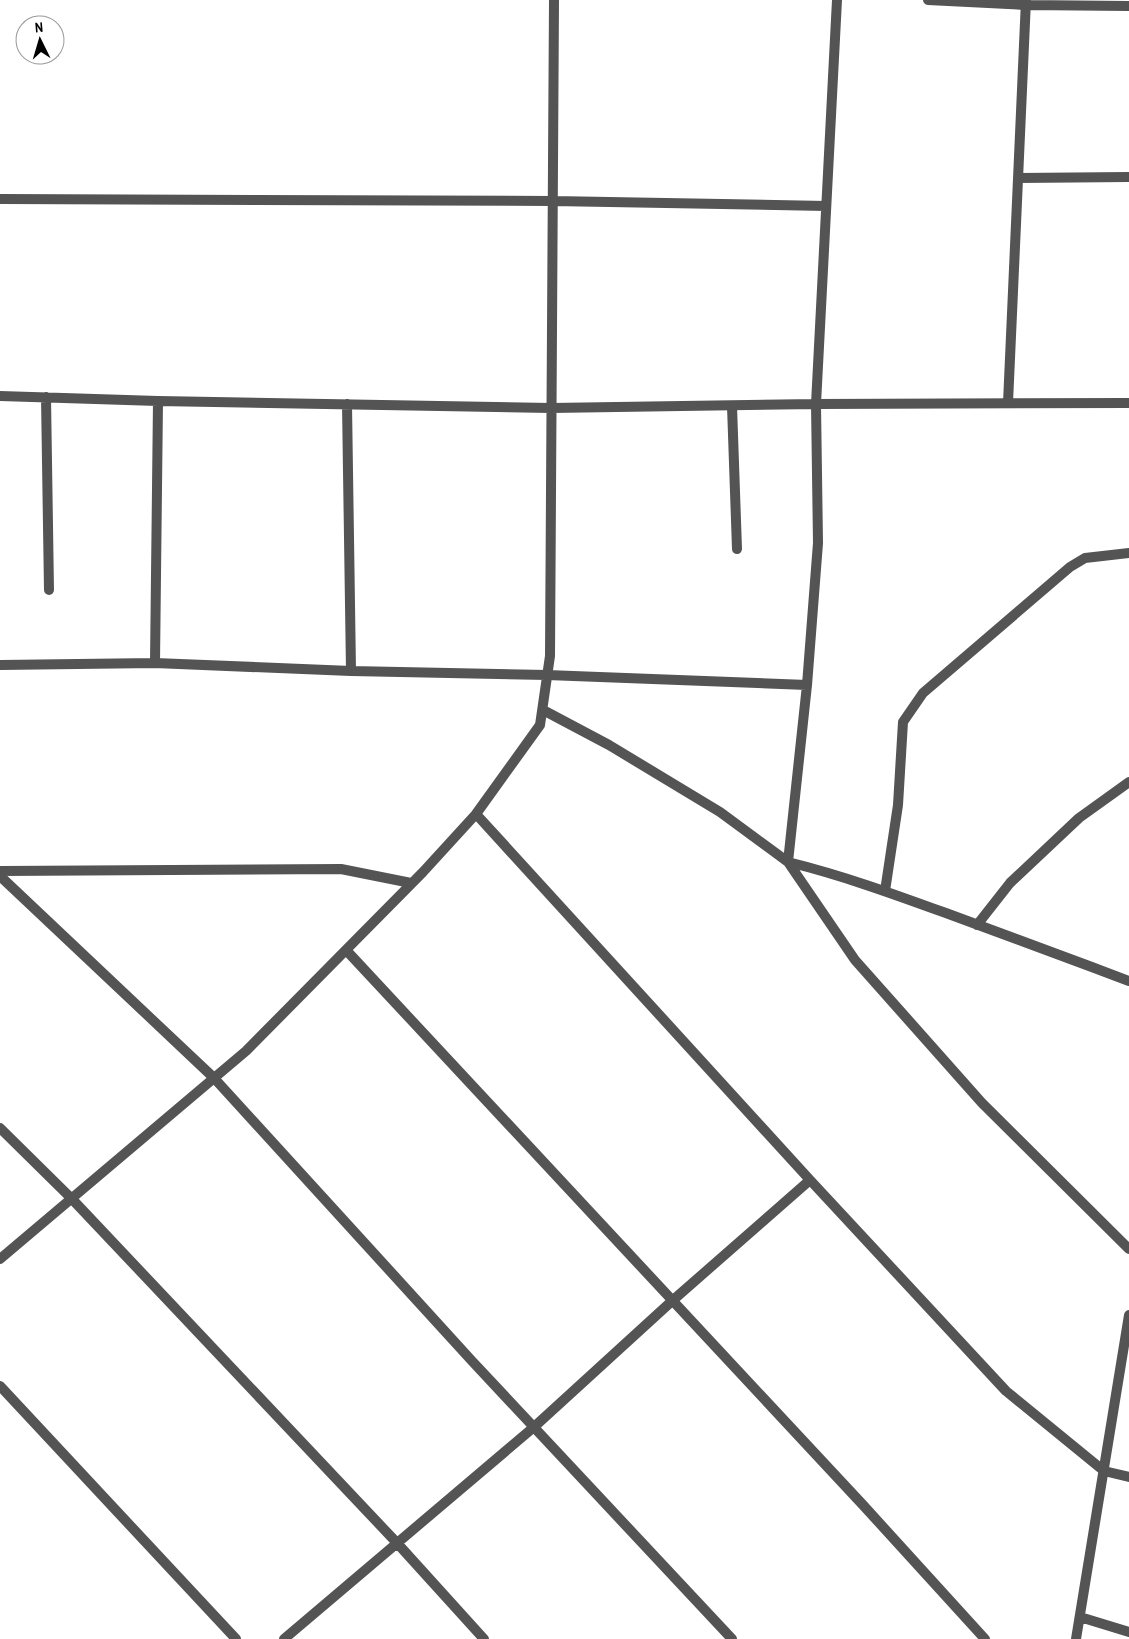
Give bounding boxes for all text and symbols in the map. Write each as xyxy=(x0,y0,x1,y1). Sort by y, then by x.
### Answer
north arrow xyxy=(15,15,65,65)
text: N xyxy=(34,18,44,36)

